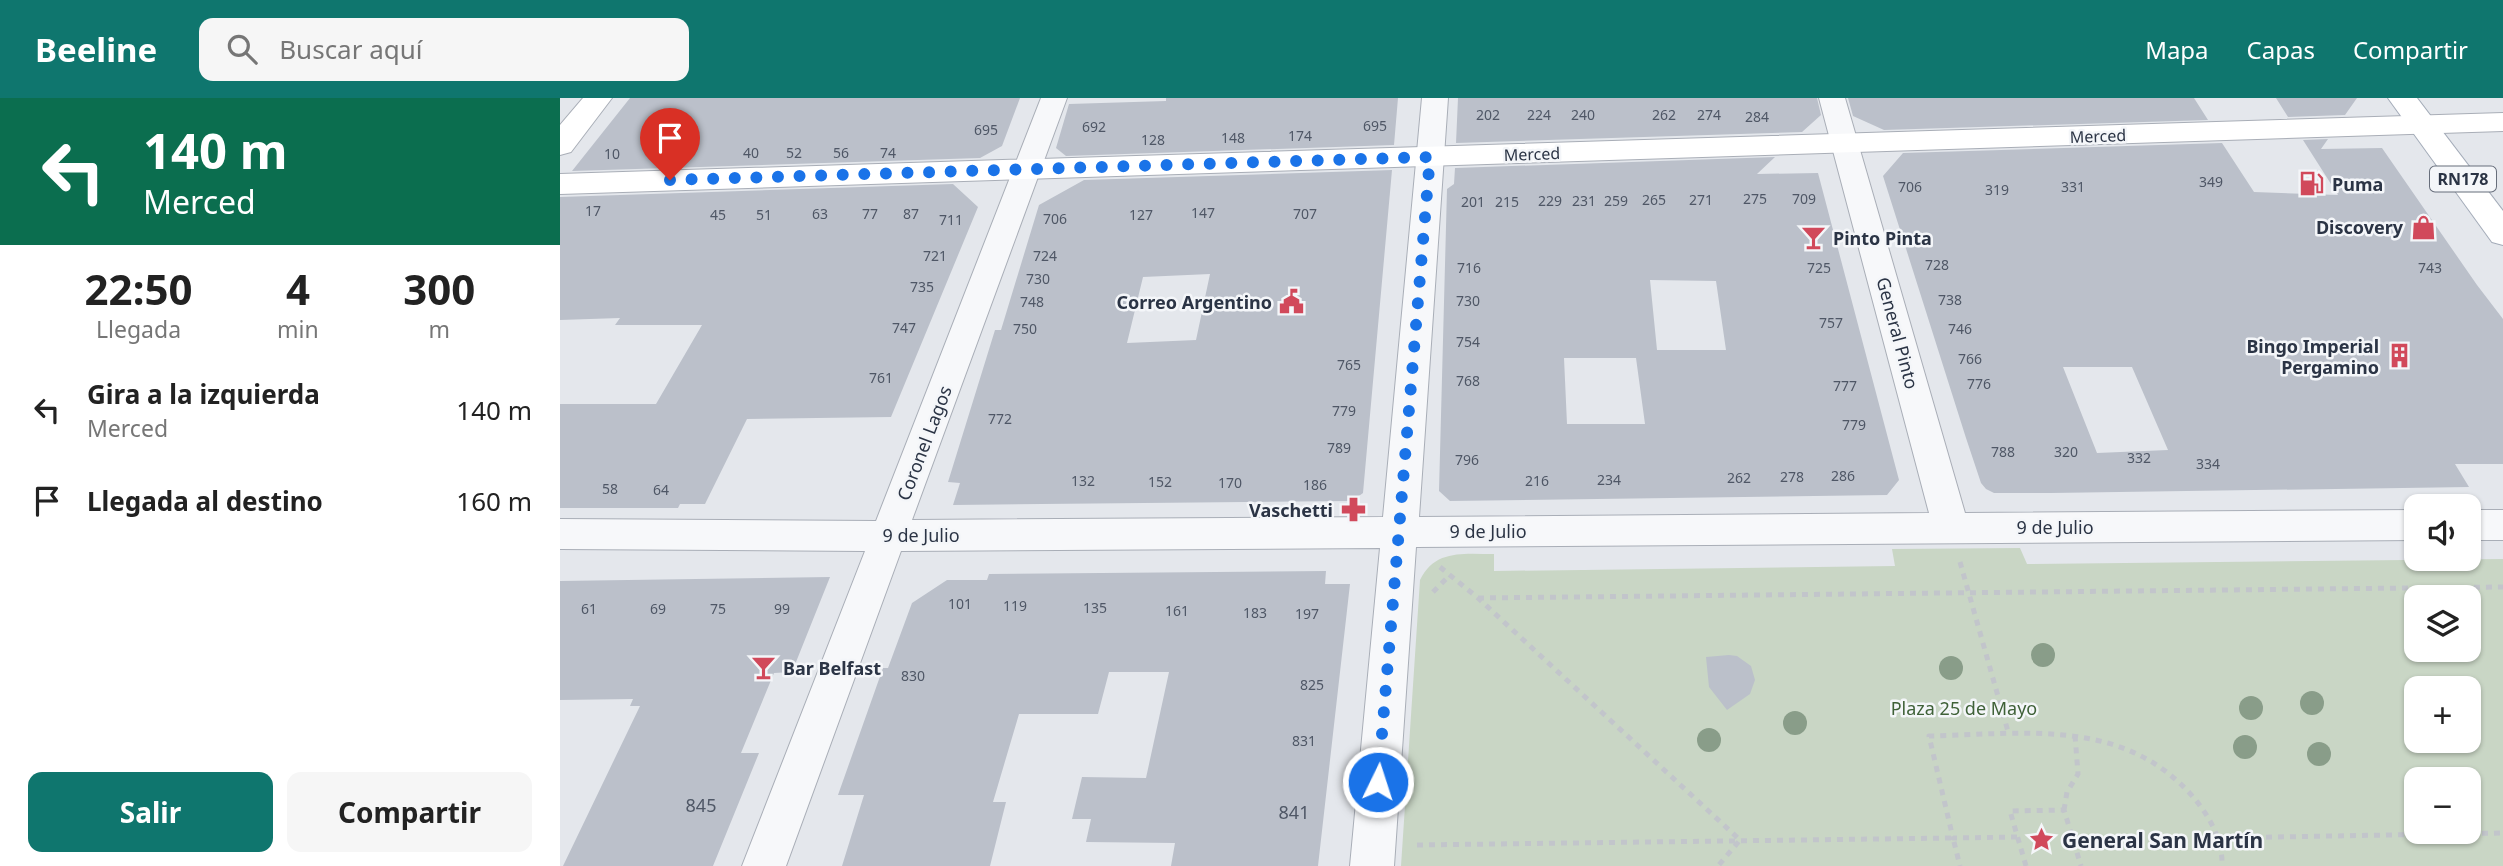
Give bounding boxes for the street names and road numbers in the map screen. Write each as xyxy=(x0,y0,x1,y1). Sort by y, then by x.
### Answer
street label: Merced xyxy=(2069,124,2127,148)
street label: Merced xyxy=(1503,142,1561,166)
road number: RN178 xyxy=(2430,166,2496,192)
street label: General Pinto xyxy=(1872,274,1924,392)
street label: Coronel Lagos xyxy=(891,382,957,504)
street label: 9 de Julio xyxy=(2016,515,2094,539)
street label: 9 de Julio xyxy=(1449,519,1527,543)
street label: 9 de Julio xyxy=(882,523,960,547)

